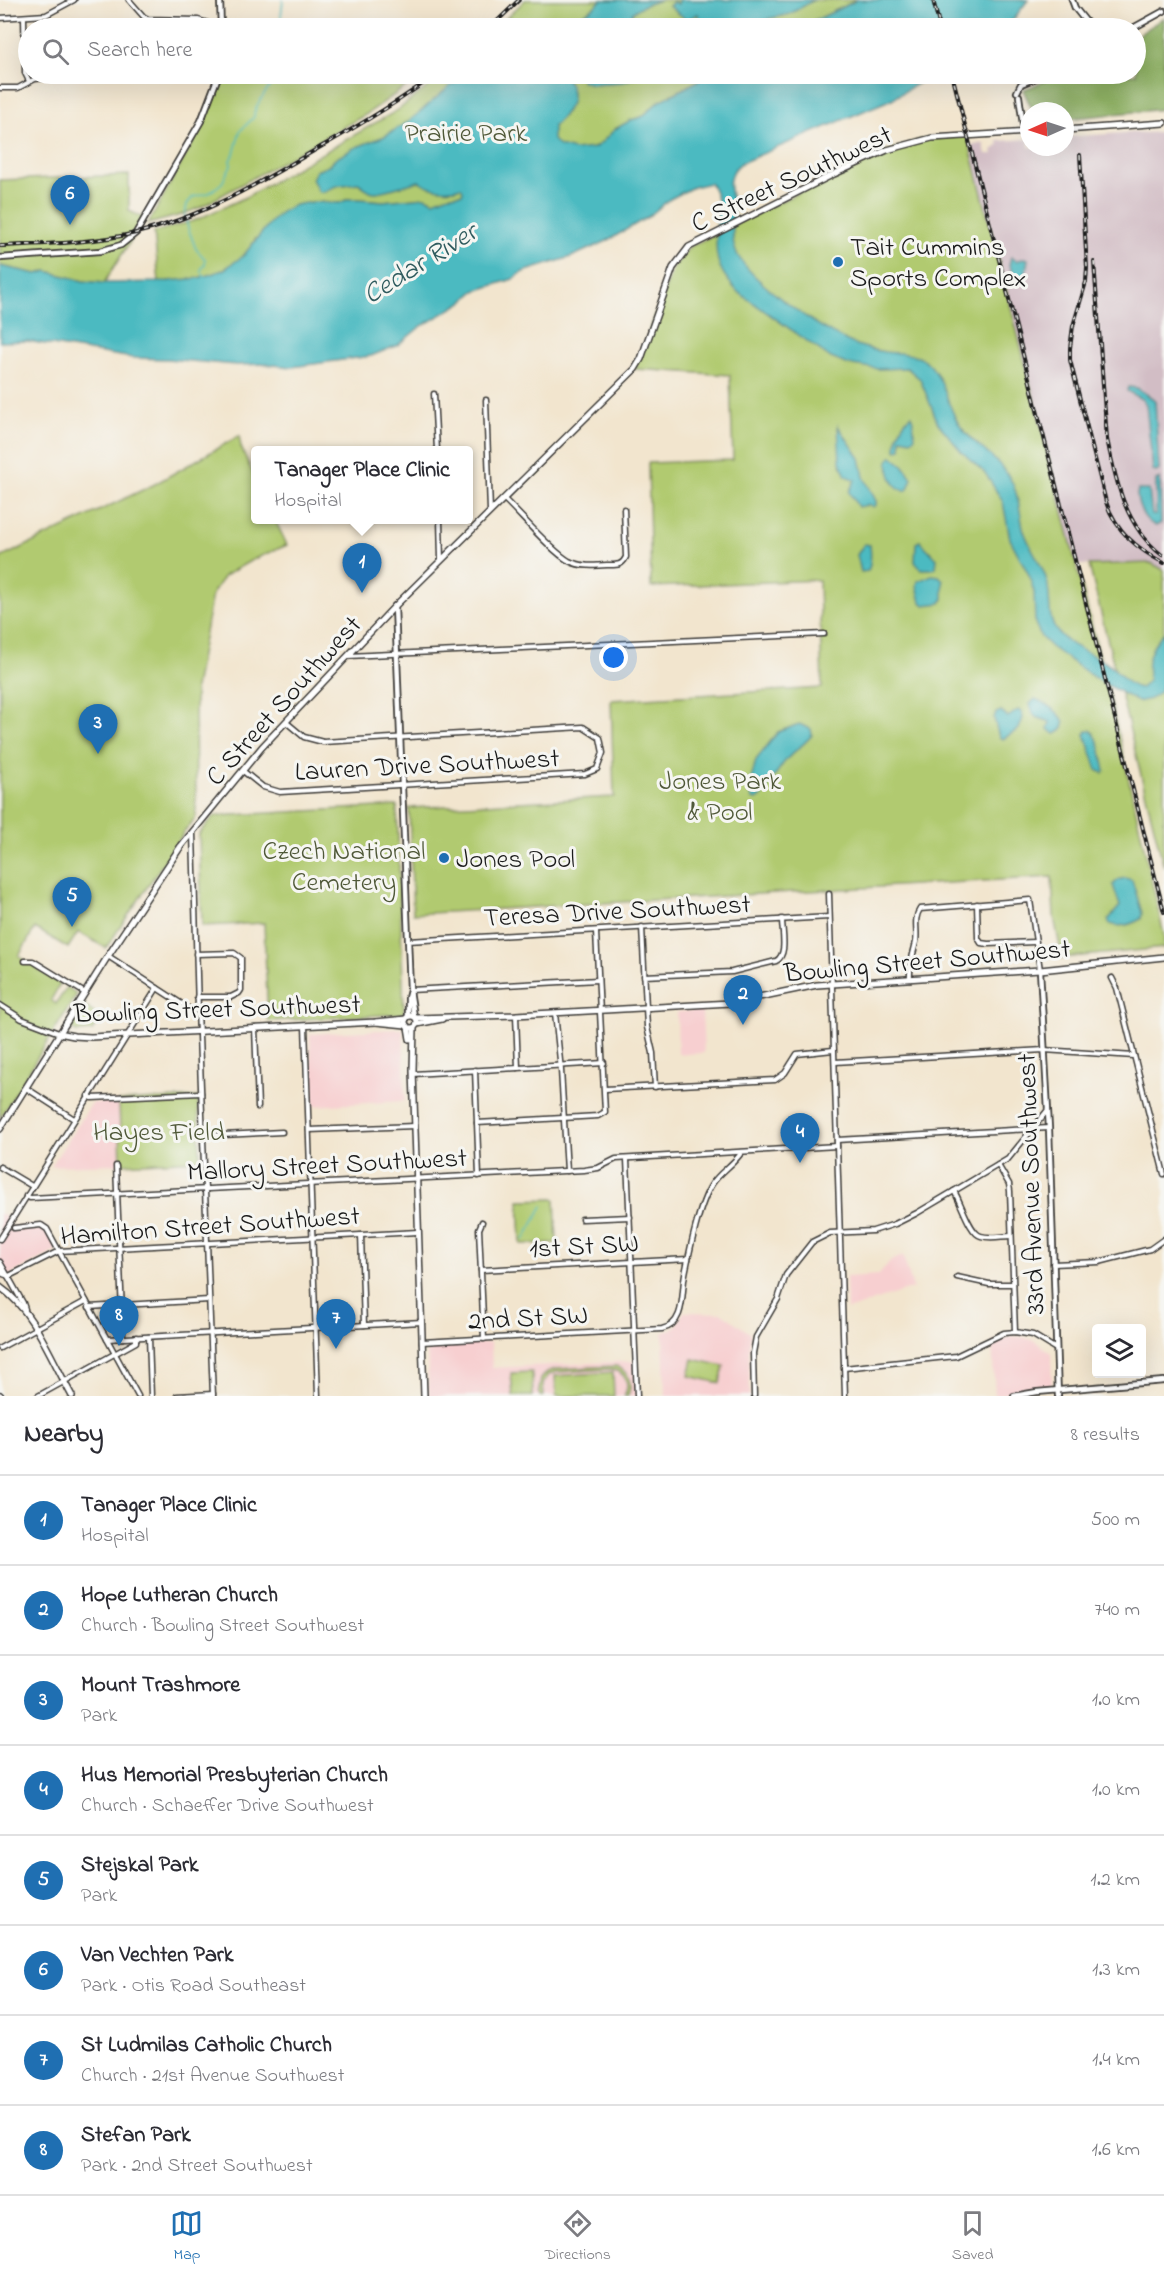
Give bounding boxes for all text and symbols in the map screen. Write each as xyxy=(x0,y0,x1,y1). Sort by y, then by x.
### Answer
search box xyxy=(18,18,1146,84)
icon: search xyxy=(39,35,72,68)
text: Search here xyxy=(87,35,192,67)
north arrow xyxy=(1020,102,1074,156)
park label: Prairie Park xyxy=(405,115,528,154)
street label: C Street Southwest xyxy=(685,117,899,244)
pin: 6 xyxy=(50,176,90,225)
water label: Cedar River xyxy=(356,212,489,316)
place label: Tait Cummins Sports Complex xyxy=(850,229,1026,299)
marker: Tait Cummins Sports Complex xyxy=(831,255,845,269)
popup xyxy=(251,446,473,524)
text: Tanager Place Clinic xyxy=(274,455,450,487)
text: Hospital xyxy=(274,487,342,516)
pin: 1 xyxy=(342,544,382,593)
street label: C Street Southwest xyxy=(198,608,372,796)
your location xyxy=(599,643,628,672)
pin: 3 xyxy=(78,704,118,754)
street label: Lauren Drive Southwest xyxy=(294,740,560,793)
park label: Jones Park & Pool xyxy=(659,763,781,833)
park label: Czech National Cemetery xyxy=(263,833,426,903)
place label: Jones Pool xyxy=(456,841,575,880)
marker: Jones Pool xyxy=(437,851,451,865)
pin: 5 xyxy=(52,878,92,927)
street label: Teresa Drive Southwest xyxy=(483,886,752,939)
street label: Bowling Street Southwest xyxy=(782,931,1072,995)
pin: 2 xyxy=(724,976,762,1025)
street label: Bowling Street Southwest xyxy=(72,986,361,1035)
street label: 33rd Avenue Southwest xyxy=(1008,1053,1057,1315)
park label: Hayes Field xyxy=(93,1114,225,1153)
pin: 4 xyxy=(780,1114,820,1163)
street label: Mallory Street Southwest xyxy=(186,1140,468,1193)
street label: Hamilton Street Southwest xyxy=(59,1198,361,1257)
street label: 1st St SW xyxy=(528,1225,640,1270)
pin: 8 xyxy=(100,1296,138,1346)
street label: 2nd St SW xyxy=(467,1297,589,1342)
pin: 7 xyxy=(316,1300,356,1349)
map controls xyxy=(1092,1324,1146,1378)
button: layers xyxy=(1092,1324,1146,1378)
text: Nearby xyxy=(24,1416,103,1454)
text: 8 results xyxy=(1071,1421,1140,1450)
text: Tanager Place Clinic xyxy=(81,1490,257,1522)
text: 1 xyxy=(40,1506,47,1535)
text: 500 m xyxy=(1091,1506,1140,1535)
text: Hospital xyxy=(81,1522,149,1551)
text: Hope Lutheran Church xyxy=(81,1580,278,1612)
text: 2 xyxy=(39,1596,48,1625)
text: 740 m xyxy=(1094,1596,1140,1625)
text: Church · Bowling Street Southwest xyxy=(81,1612,364,1641)
text: Mount Trashmore xyxy=(81,1670,240,1702)
text: 3 xyxy=(39,1686,48,1715)
text: 1.0 km xyxy=(1092,1686,1140,1715)
text: Park xyxy=(81,1702,117,1731)
text: Hus Memorial Presbyterian Church xyxy=(81,1760,388,1792)
text: 4 xyxy=(39,1776,48,1805)
text: 1.0 km xyxy=(1092,1776,1140,1805)
text: Church · Schaeffer Drive Southwest xyxy=(81,1792,374,1821)
text: Stejskal Park xyxy=(81,1850,198,1882)
text: 5 xyxy=(38,1866,49,1895)
text: 1.2 km xyxy=(1090,1866,1140,1895)
text: Park xyxy=(81,1882,117,1911)
text: Van Vechten Park xyxy=(81,1940,233,1972)
text: 6 xyxy=(39,1956,48,1985)
text: 1.3 km xyxy=(1092,1956,1140,1985)
text: Park · Otis Road Southeast xyxy=(81,1972,306,2001)
text: St Ludmilas Catholic Church xyxy=(81,2030,332,2062)
text: 7 xyxy=(39,2046,48,2075)
text: 1.4 km xyxy=(1092,2046,1140,2075)
text: Church · 21st Avenue Southwest xyxy=(81,2062,345,2091)
text: Stefan Park xyxy=(81,2120,191,2152)
text: 8 xyxy=(40,2136,47,2165)
text: 1.6 km xyxy=(1091,2136,1140,2165)
text: Park · 2nd Street Southwest xyxy=(81,2152,313,2181)
tab: Map xyxy=(170,2207,203,2267)
tab: Directions xyxy=(544,2207,611,2267)
tab: Saved xyxy=(952,2207,994,2267)

